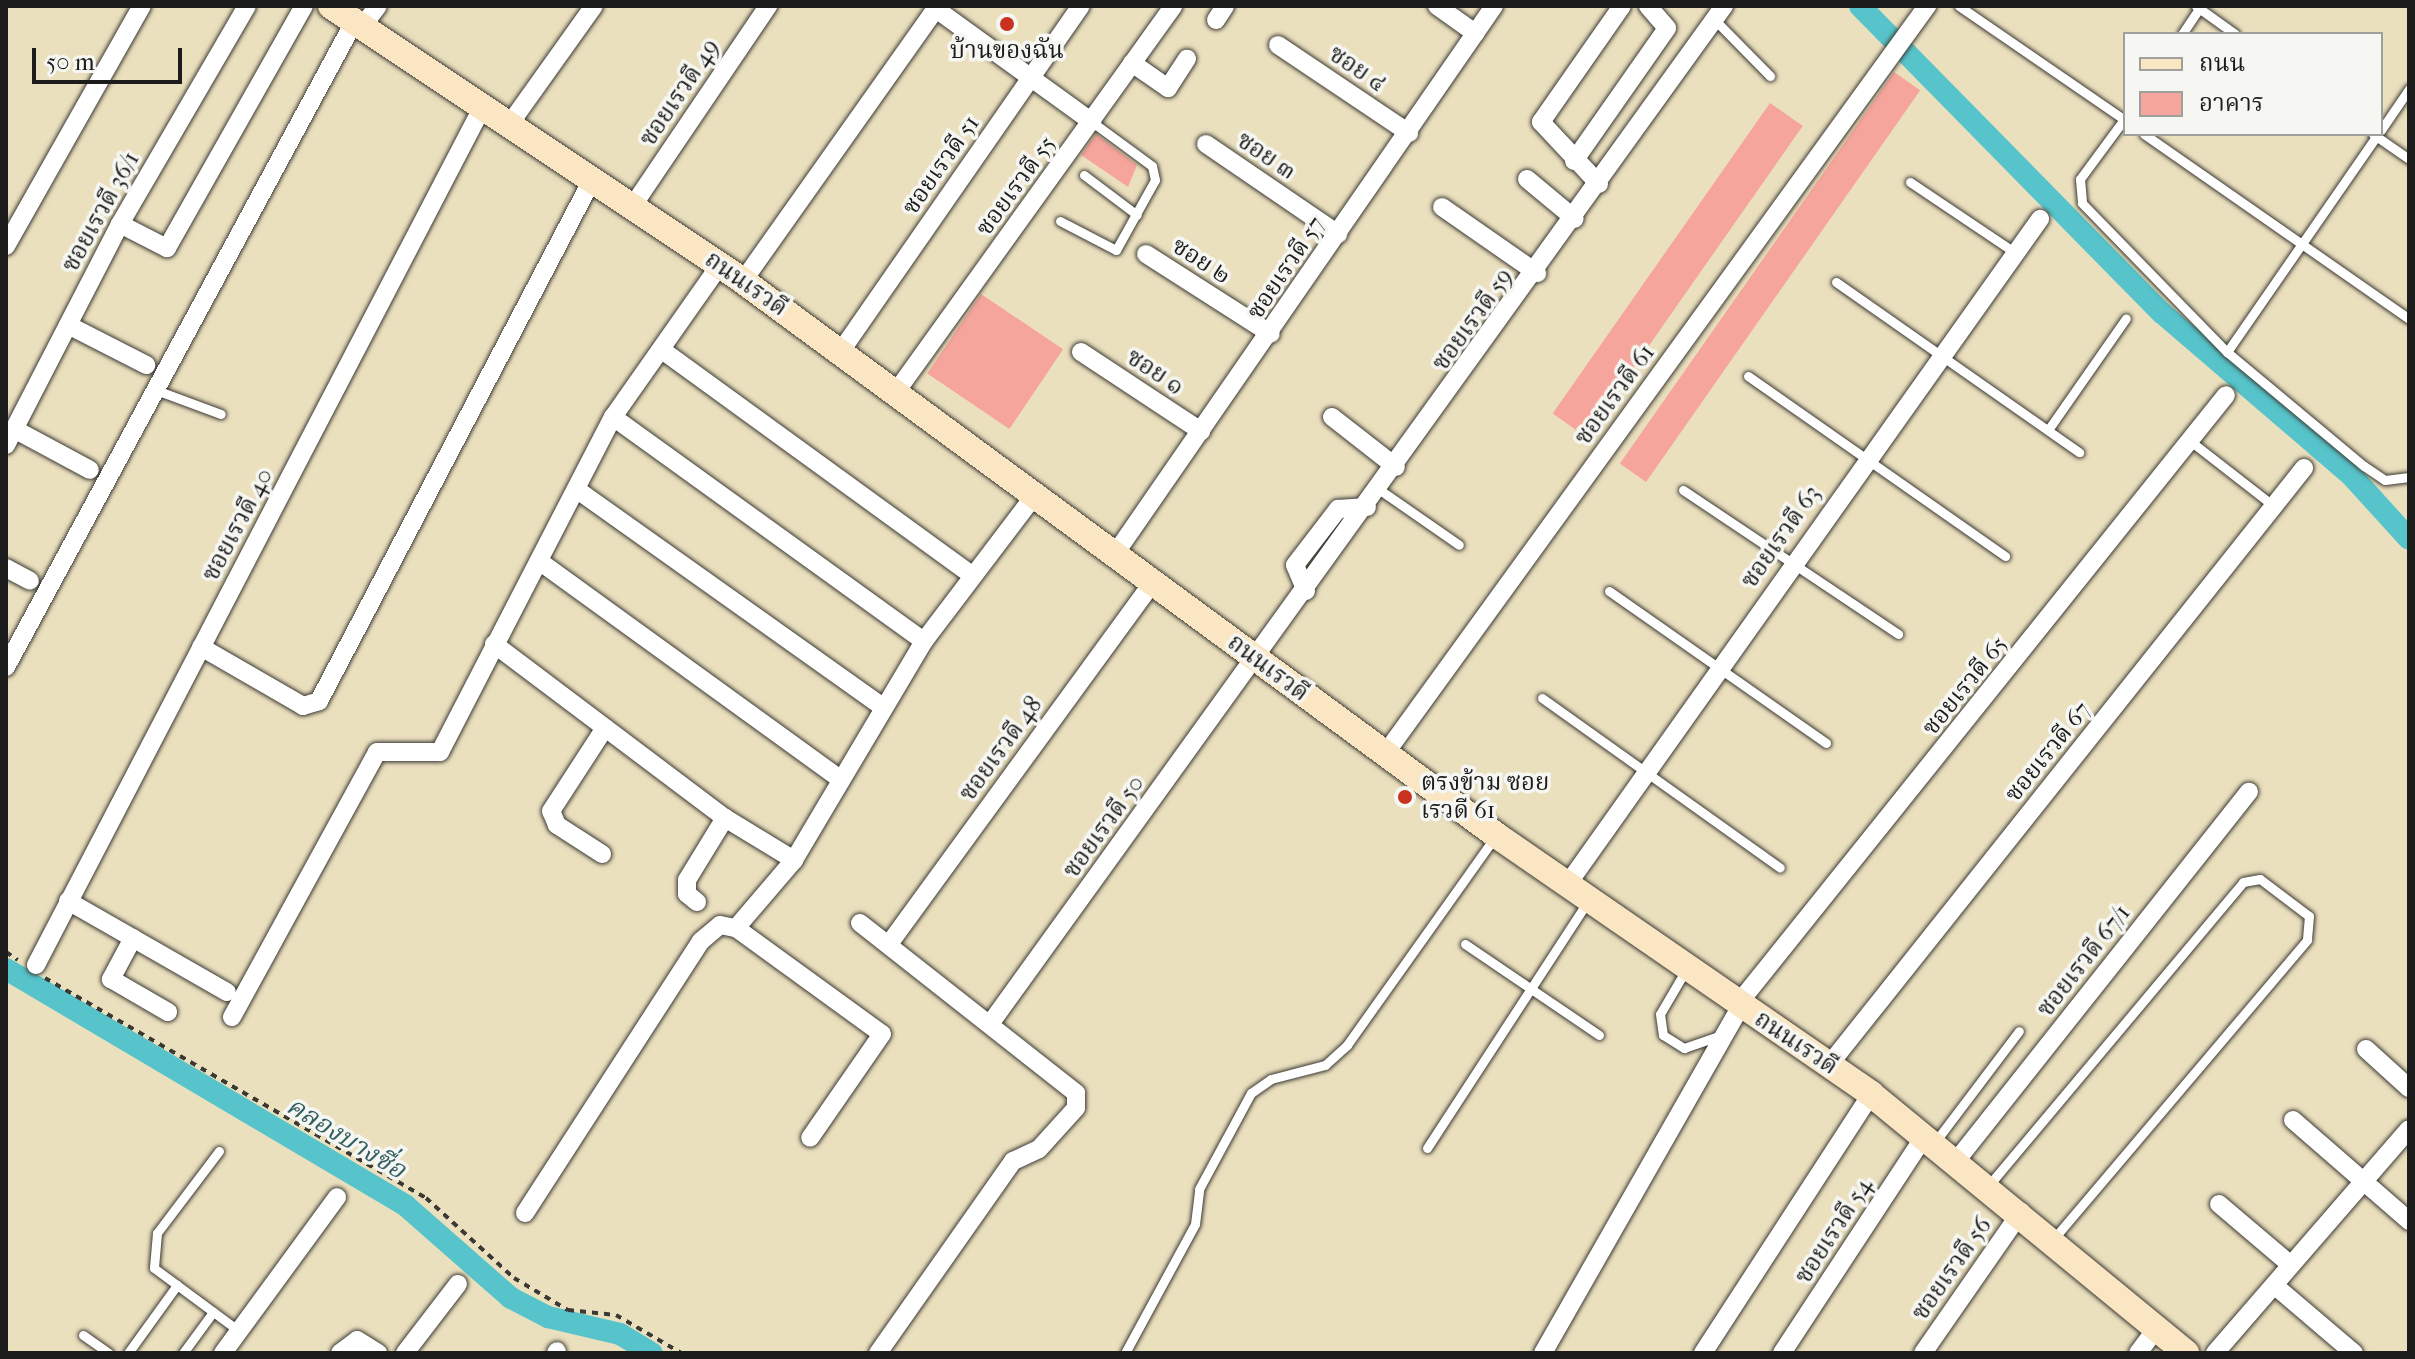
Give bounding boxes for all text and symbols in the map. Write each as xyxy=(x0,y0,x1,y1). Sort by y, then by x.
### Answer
marker: บ้านของฉัน xyxy=(998,15,1016,33)
scale bar xyxy=(36,32,186,82)
legend xyxy=(2123,32,2383,136)
street label: ซอยเรวดี 49 xyxy=(634,34,726,152)
place label: บ้านของฉัน xyxy=(950,37,1064,65)
street label: ซอย ๔ xyxy=(1323,40,1391,98)
text: 50 m xyxy=(46,48,95,76)
text: ถนน xyxy=(2199,49,2245,77)
text: อาคาร xyxy=(2199,89,2264,117)
street label: ซอยเรวดี 51 xyxy=(896,110,986,220)
street label: ซอย ๓ xyxy=(1231,126,1301,186)
street label: ซอยเรวดี 55 xyxy=(970,130,1062,242)
street label: ซอยเรวดี 36/1 xyxy=(56,147,146,277)
street label: ซอยเรวดี 57 xyxy=(1241,211,1331,325)
street label: ซอย ๒ xyxy=(1166,231,1236,291)
street label: ถนนเรวดี xyxy=(699,245,793,323)
street label: ซอยเรวดี 59 xyxy=(1426,263,1520,377)
street label: ซอยเรวดี 61 xyxy=(1569,339,1661,451)
street label: ซอย ๑ xyxy=(1121,343,1189,401)
street label: ซอยเรวดี 40 xyxy=(196,464,280,586)
street label: ซอยเรวดี 63 xyxy=(1735,480,1827,594)
street label: ถนนเรวดี xyxy=(1222,628,1314,708)
street label: ซอยเรวดี 65 xyxy=(1916,631,2014,741)
street label: ซอยเรวดี 48 xyxy=(953,691,1049,807)
street label: ซอยเรวดี 67 xyxy=(1999,696,2097,808)
place label: ตรงข้าม ซอย เรวดี 61 xyxy=(1421,769,1549,825)
street label: ซอยเรวดี 50 xyxy=(1057,770,1151,884)
marker: ตรงข้าม ซอย เรวดี 61 xyxy=(1396,788,1414,806)
street label: ซอยเรวดี 67/1 xyxy=(2031,899,2137,1023)
street label: ถนนเรวดี xyxy=(1749,1005,1843,1081)
water label: คลองบางซื่อ xyxy=(281,1090,411,1186)
street label: ซอยเรวดี 54 xyxy=(1789,1173,1879,1289)
street label: ซอยเรวดี 56 xyxy=(1906,1212,1998,1326)

